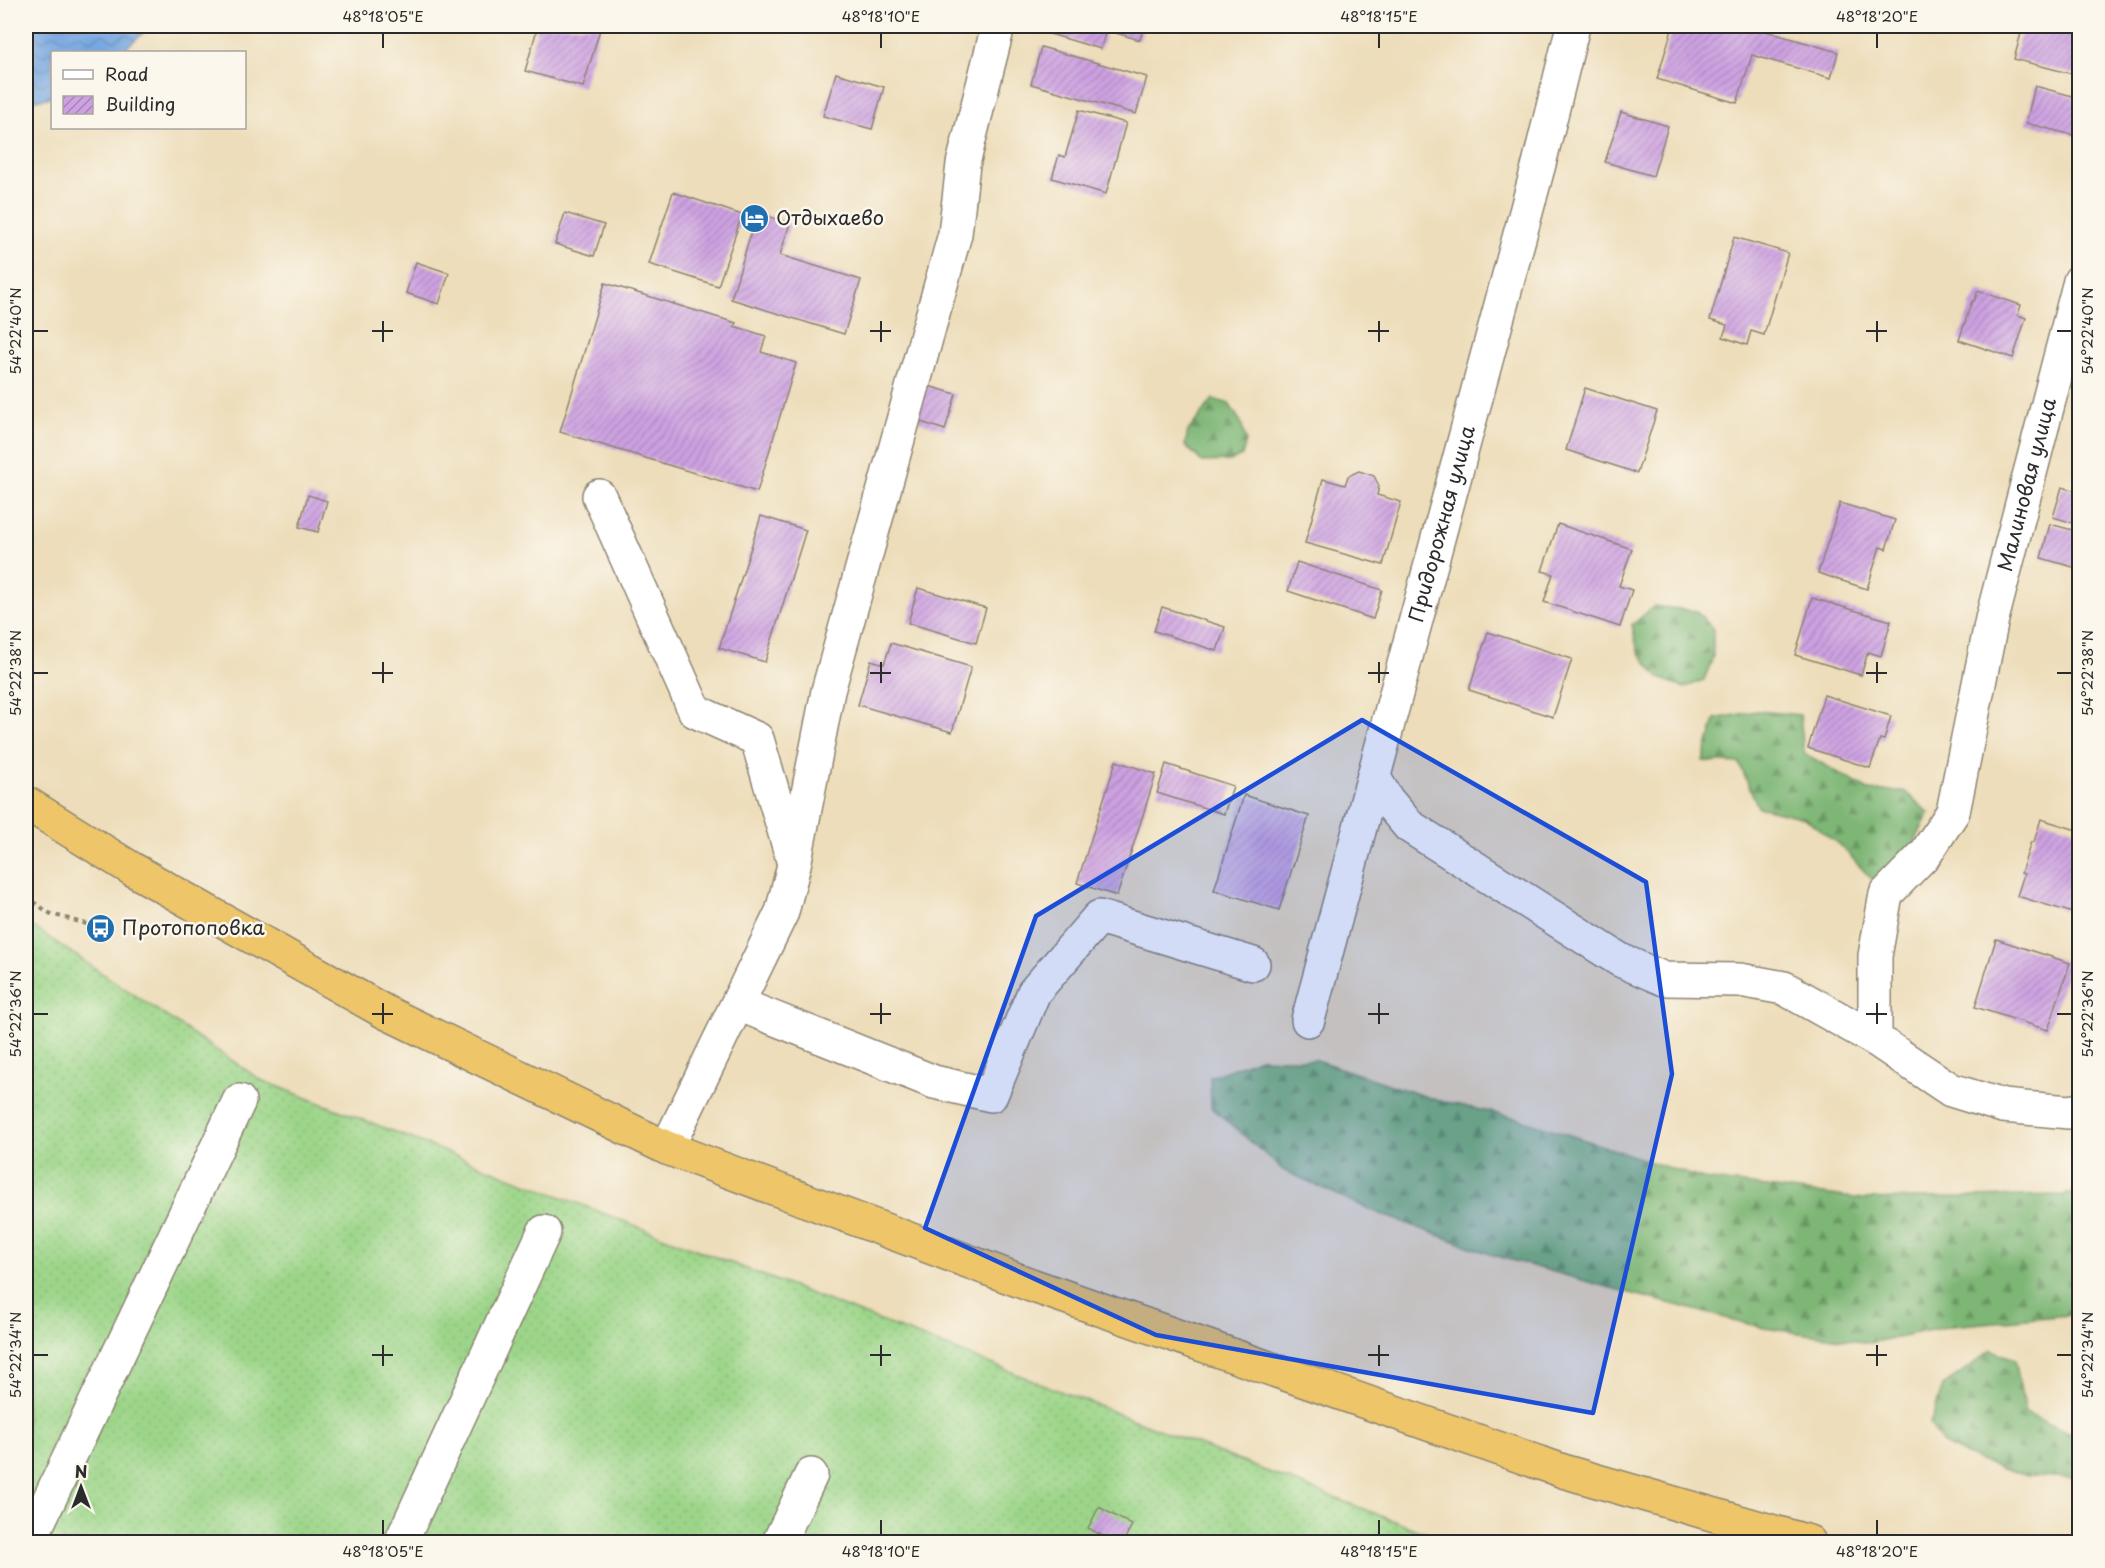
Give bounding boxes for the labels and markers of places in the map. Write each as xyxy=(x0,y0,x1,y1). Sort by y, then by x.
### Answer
hotel icon: Отдыхаево xyxy=(739,202,771,234)
place label: Отдыхаево xyxy=(776,202,884,232)
bus stop icon: Протопоповка xyxy=(85,912,117,944)
place label: Протопоповка xyxy=(122,912,265,942)

